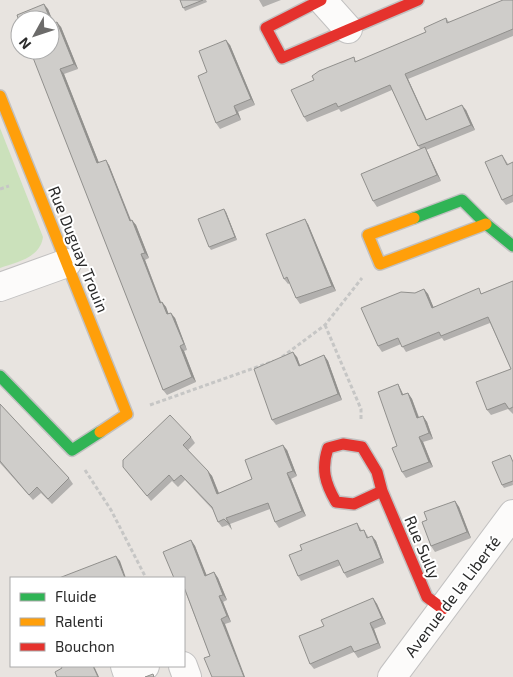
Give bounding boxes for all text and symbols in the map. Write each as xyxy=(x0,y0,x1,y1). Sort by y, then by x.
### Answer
north arrow xyxy=(10,10,60,60)
text: N xyxy=(15,34,34,53)
street label: Rue Duguay Trouin xyxy=(45,183,113,315)
street label: Rue Sully xyxy=(401,513,445,582)
street label: Avenue de la Liberté xyxy=(400,532,504,660)
legend xyxy=(10,577,185,667)
text: Fluide xyxy=(55,587,96,605)
text: Ralenti xyxy=(55,612,103,630)
text: Bouchon xyxy=(55,637,115,655)

